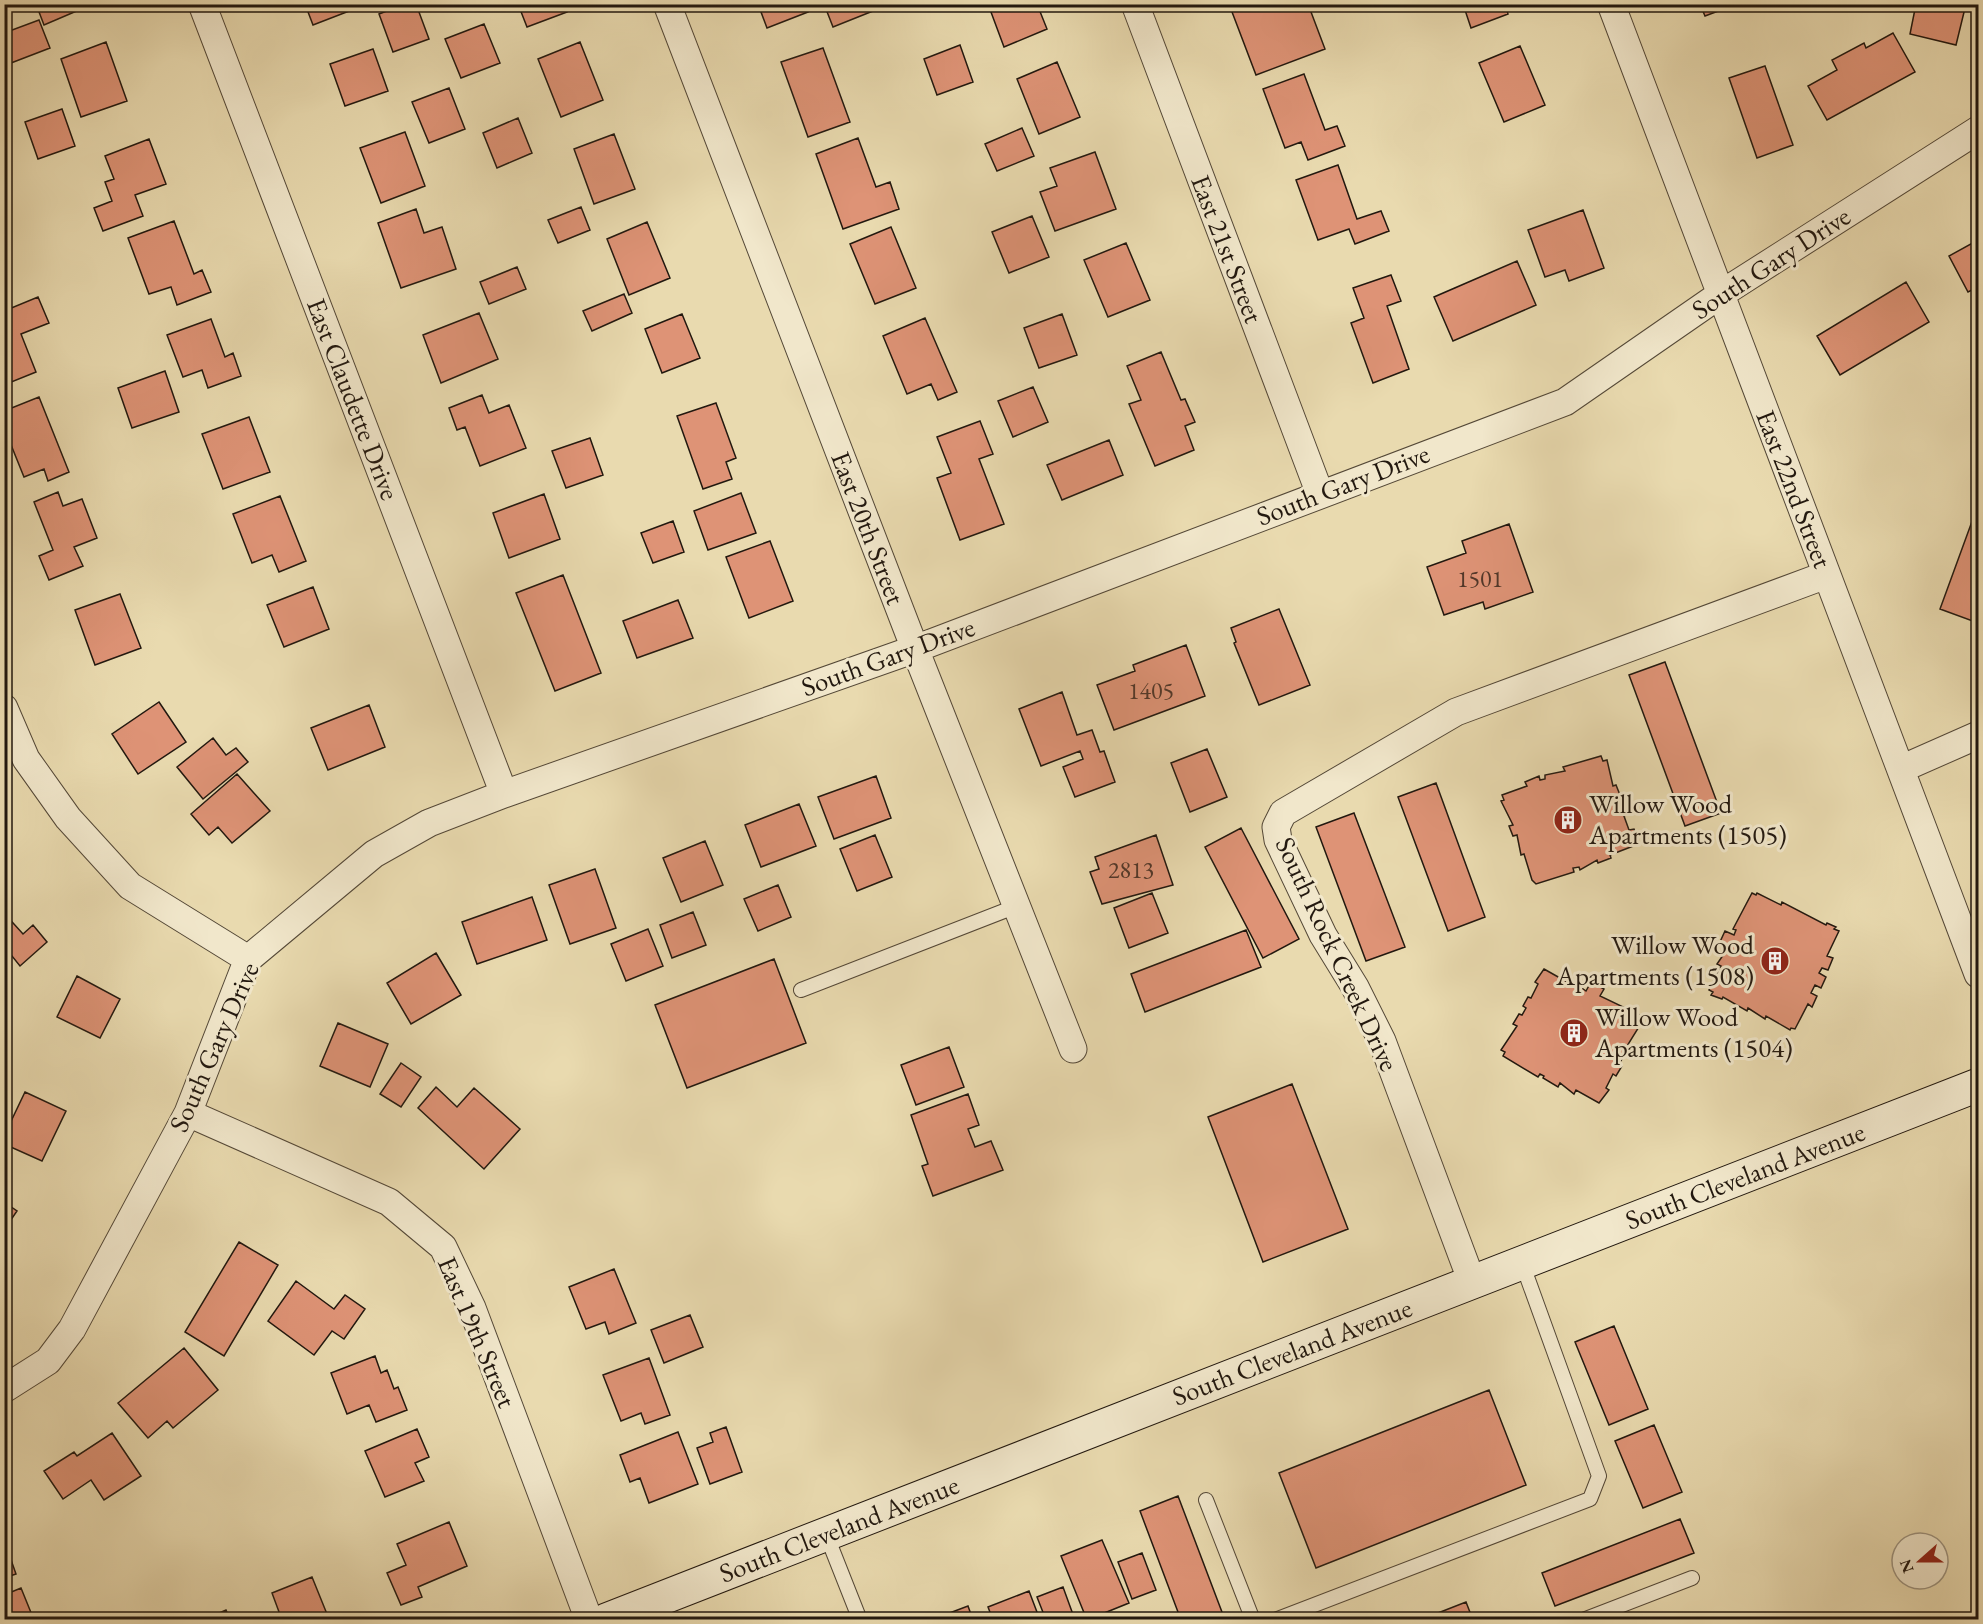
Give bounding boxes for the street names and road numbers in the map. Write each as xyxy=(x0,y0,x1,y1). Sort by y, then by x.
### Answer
street label: East 21st Street xyxy=(1183,170,1272,328)
street label: South Gary Drive xyxy=(1685,198,1857,327)
street label: East Claudette Drive xyxy=(299,293,408,505)
street label: East 22nd Street xyxy=(1748,405,1841,573)
street label: South Gary Drive xyxy=(1251,436,1434,534)
street label: East 20th Street xyxy=(823,446,914,610)
street label: South Gary Drive xyxy=(796,609,979,704)
street label: South Rock Creek Drive xyxy=(1268,831,1407,1076)
street label: South Gary Drive xyxy=(160,956,267,1137)
street label: South Cleveland Avenue xyxy=(1620,1114,1870,1237)
street label: East 19th Street xyxy=(430,1251,525,1413)
street label: South Cleveland Avenue xyxy=(1167,1290,1417,1413)
street label: South Cleveland Avenue xyxy=(714,1467,964,1590)

